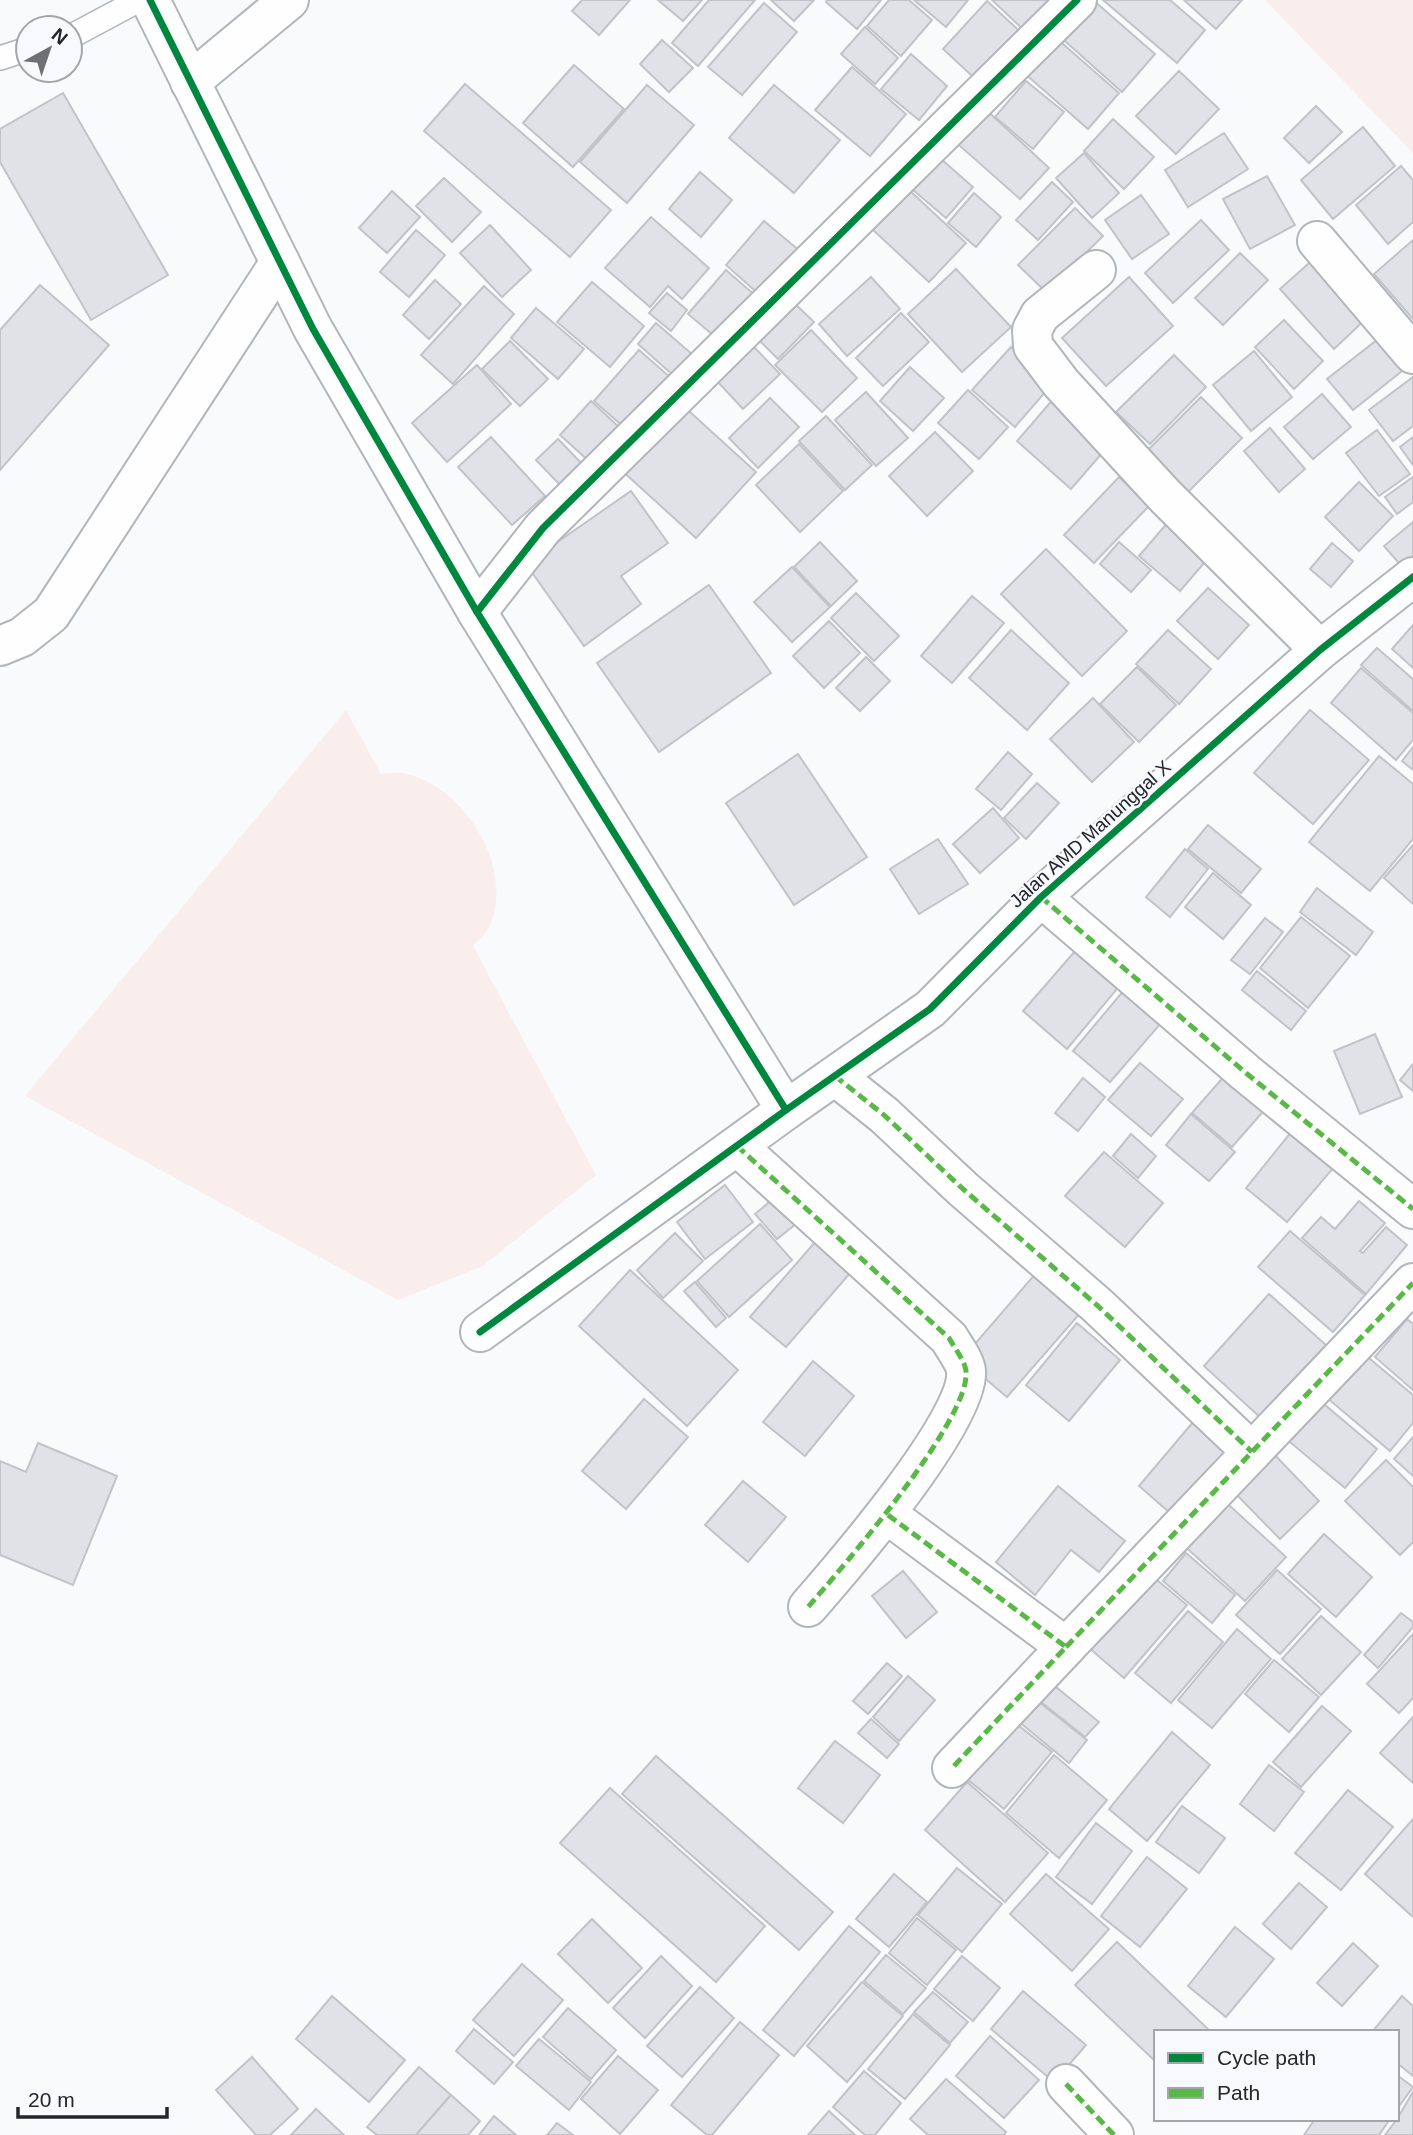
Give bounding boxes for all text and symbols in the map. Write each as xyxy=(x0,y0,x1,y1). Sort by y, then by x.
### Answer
north arrow xyxy=(14,14,84,84)
text: N xyxy=(48,24,72,49)
street label: Jalan AMD Manunggal X xyxy=(1005,756,1175,912)
legend xyxy=(1154,2030,1399,2121)
text: Cycle path xyxy=(1217,2046,1316,2069)
scale bar xyxy=(18,2076,166,2120)
text: Path xyxy=(1217,2081,1260,2104)
text: 20 m xyxy=(28,2088,75,2111)

